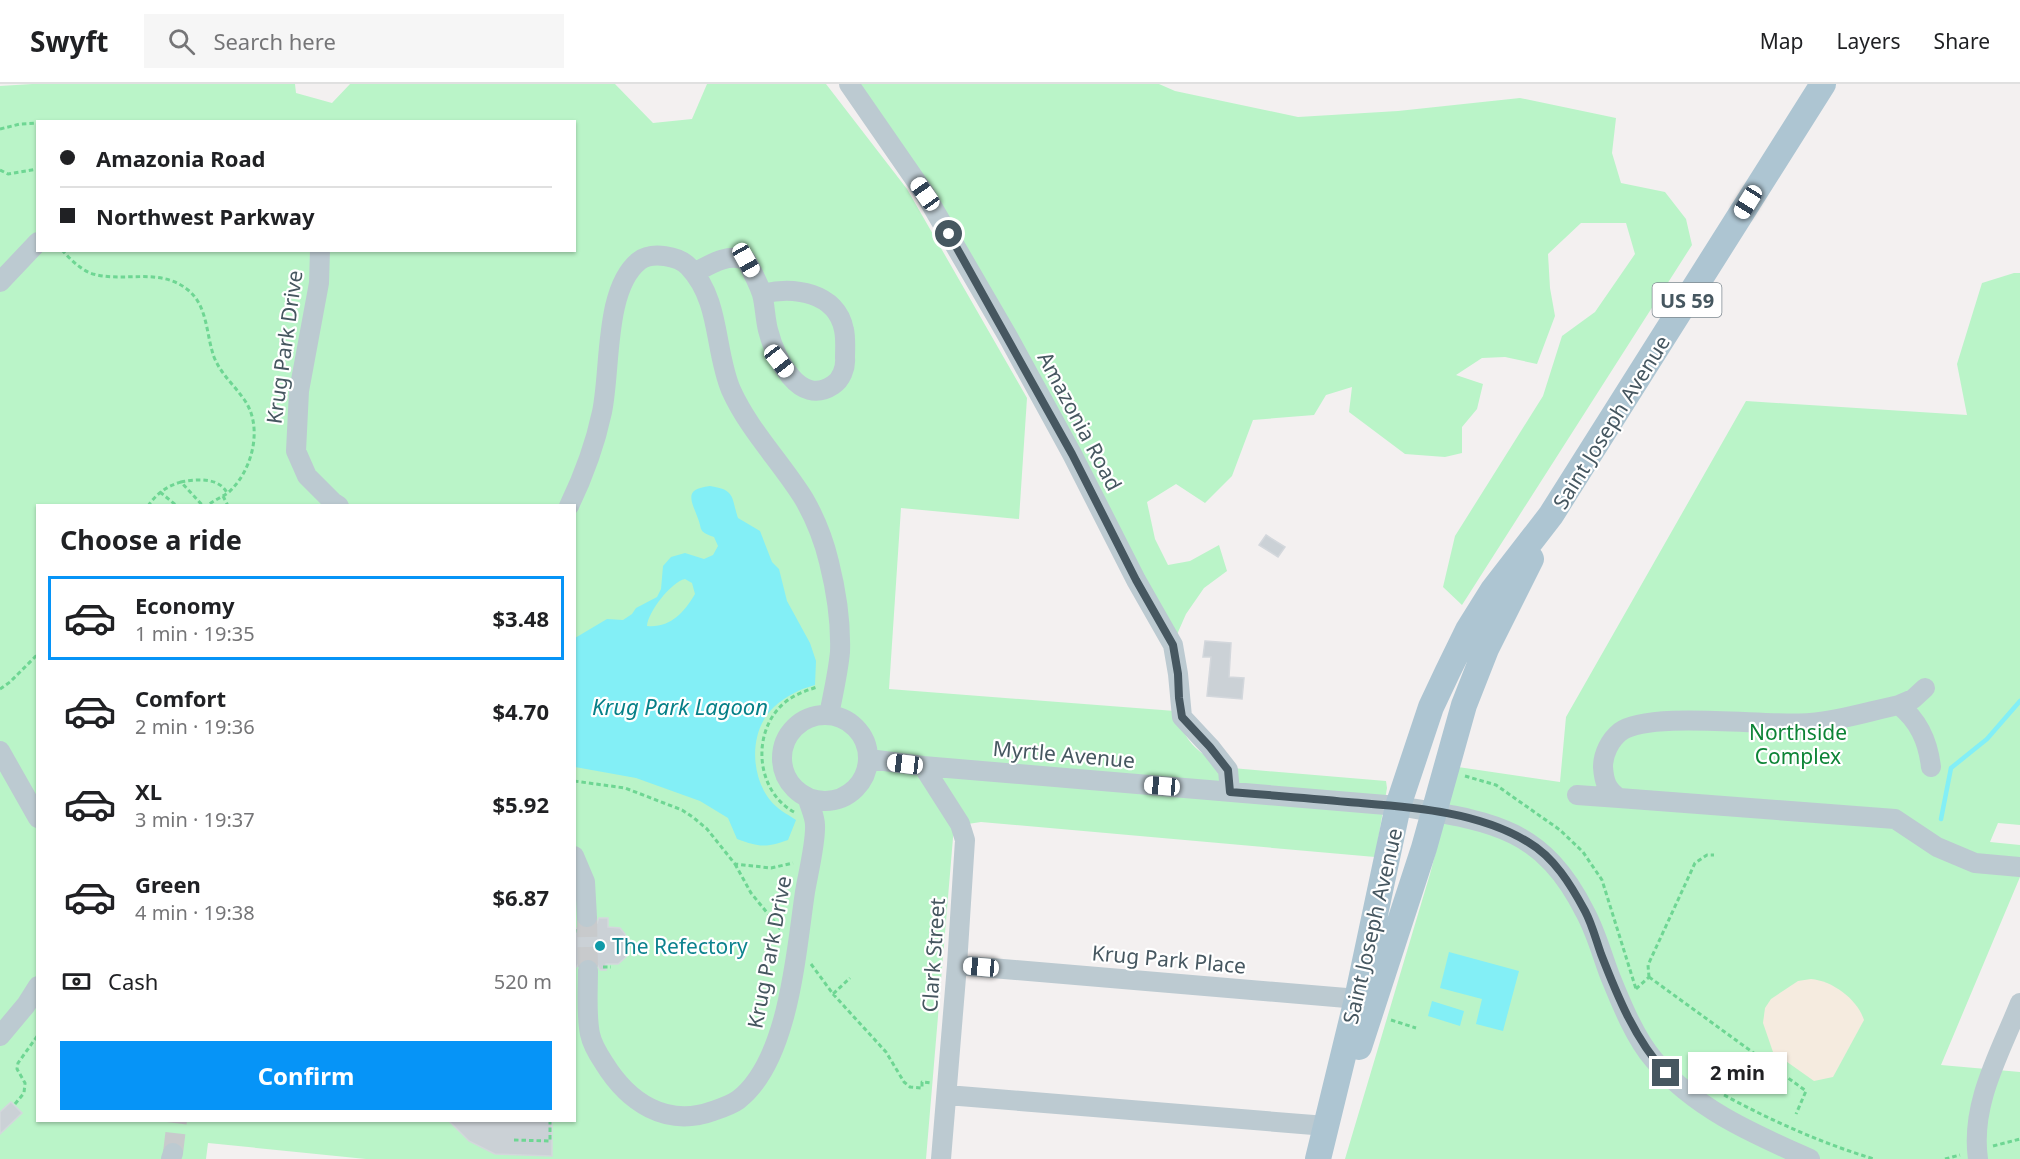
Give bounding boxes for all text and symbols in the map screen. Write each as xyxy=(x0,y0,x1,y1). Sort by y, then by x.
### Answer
search box xyxy=(144,14,564,68)
text: Swyft xyxy=(30,22,108,60)
icon: search xyxy=(165,25,198,58)
text: Search here xyxy=(213,26,336,56)
text: Map xyxy=(1760,27,1804,55)
text: Layers xyxy=(1837,27,1901,55)
text: Share xyxy=(1934,27,1990,55)
text: Amazonia Road xyxy=(96,143,266,173)
car xyxy=(907,174,943,214)
car xyxy=(1731,182,1765,222)
text: Northwest Parkway xyxy=(96,201,314,231)
route start xyxy=(935,220,962,247)
car xyxy=(729,240,763,280)
street label: Krug Park Drive xyxy=(259,268,309,426)
road number: US 59 xyxy=(1652,283,1722,317)
street label: Saint Joseph Avenue xyxy=(1546,330,1676,514)
car xyxy=(761,341,797,381)
street label: Amazonia Road xyxy=(1032,347,1128,495)
text: Choose a ride xyxy=(60,521,242,558)
text: Economy xyxy=(135,590,234,620)
icon: car xyxy=(63,591,117,645)
text: $3.48 xyxy=(492,603,549,633)
text: 1 min · 19:35 xyxy=(135,620,255,647)
text: Comfort xyxy=(135,683,226,713)
icon: car xyxy=(63,684,117,738)
water label: Krug Park Lagoon xyxy=(592,691,768,721)
text: $4.70 xyxy=(492,696,549,726)
text: 2 min · 19:36 xyxy=(135,713,255,740)
park label: Northside Complex xyxy=(1749,718,1847,770)
street label: Myrtle Avenue xyxy=(992,734,1136,774)
car xyxy=(886,753,924,775)
car xyxy=(1143,775,1181,797)
text: XL xyxy=(135,776,162,806)
icon: car xyxy=(63,777,117,831)
text: $5.92 xyxy=(492,789,549,819)
text: 3 min · 19:37 xyxy=(135,806,255,833)
street label: Saint Joseph Avenue xyxy=(1336,825,1408,1027)
text: Green xyxy=(135,869,201,899)
icon: car xyxy=(63,870,117,924)
street label: Krug Park Drive xyxy=(740,873,798,1031)
text: $6.87 xyxy=(492,882,549,912)
street label: Clark Street xyxy=(915,897,951,1013)
text: 4 min · 19:38 xyxy=(135,899,255,926)
place label: The Refectory xyxy=(612,932,748,960)
street label: Krug Park Place xyxy=(1091,938,1247,980)
marker: The Refectory xyxy=(593,939,607,953)
car xyxy=(962,956,1000,978)
icon: cash xyxy=(60,965,93,998)
text: Cash xyxy=(108,966,158,996)
text: 520 m xyxy=(494,968,552,995)
button: Confirm xyxy=(60,1041,552,1110)
callout: 2 min xyxy=(1687,1052,1786,1094)
route end xyxy=(1652,1059,1679,1086)
text: 2 min xyxy=(1710,1059,1765,1086)

